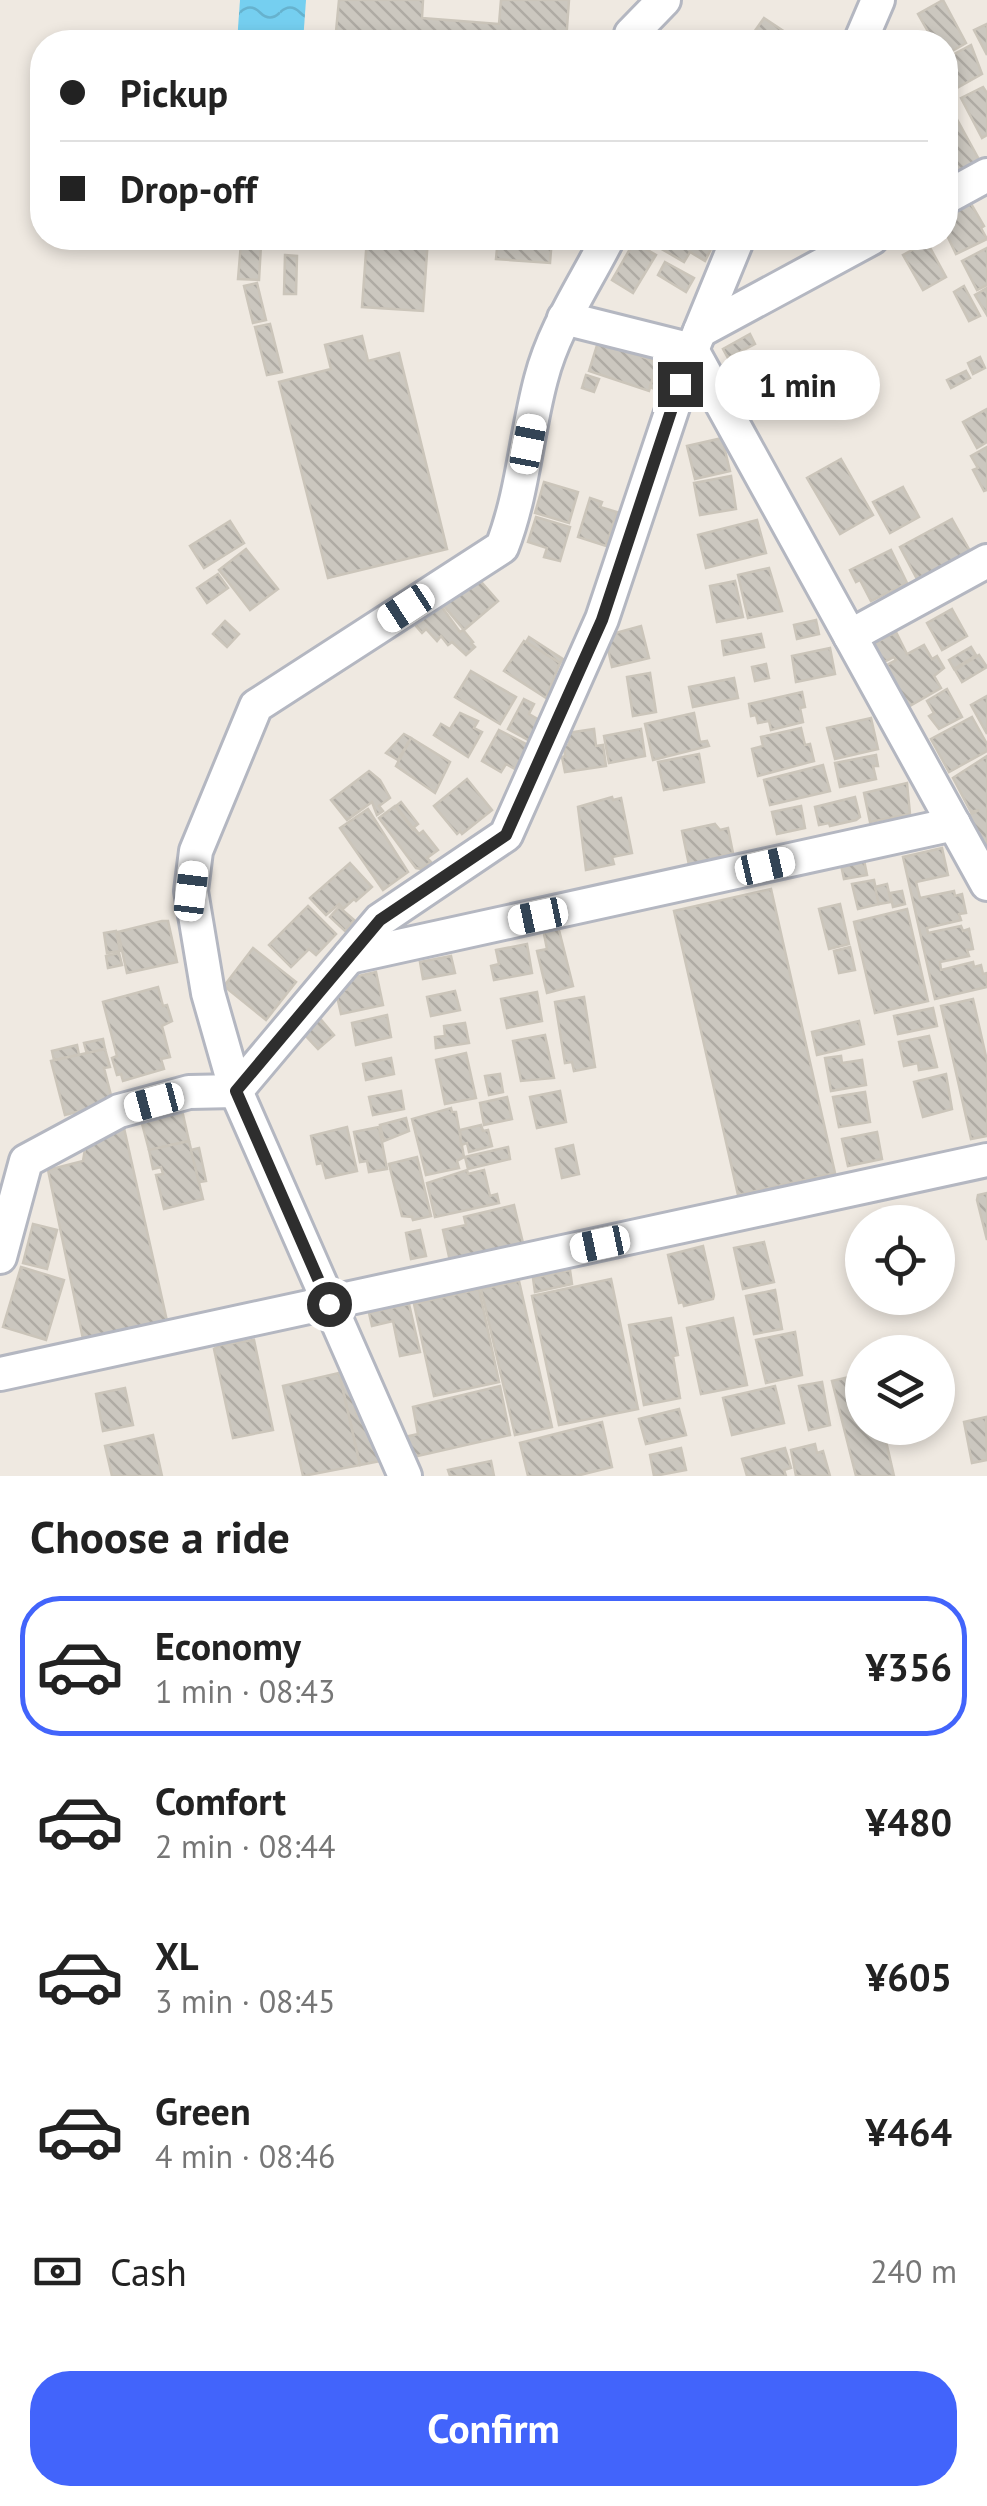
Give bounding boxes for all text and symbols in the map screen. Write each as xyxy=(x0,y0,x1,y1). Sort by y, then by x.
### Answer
text: Pickup xyxy=(120,68,228,117)
text: Drop-off xyxy=(120,164,257,213)
callout: 1 min xyxy=(715,349,880,419)
route end xyxy=(658,362,703,407)
text: 1 min xyxy=(758,364,837,406)
car xyxy=(508,412,548,476)
car xyxy=(373,579,439,637)
car xyxy=(732,845,798,887)
car xyxy=(172,859,210,923)
car xyxy=(506,895,570,937)
car xyxy=(121,1080,187,1124)
map controls xyxy=(845,1205,955,1445)
button: locate xyxy=(845,1205,955,1315)
car xyxy=(568,1223,632,1265)
route start xyxy=(307,1282,352,1327)
button: layers xyxy=(845,1335,955,1445)
text: Choose a ride xyxy=(30,1507,290,1565)
icon: car xyxy=(35,1621,125,1711)
text: Economy xyxy=(155,1621,301,1670)
text: ¥356 xyxy=(866,1642,952,1691)
text: 1 min · 08:43 xyxy=(155,1670,335,1712)
icon: car xyxy=(35,1776,125,1866)
text: Comfort xyxy=(155,1776,286,1825)
text: ¥480 xyxy=(866,1797,952,1846)
text: 2 min · 08:44 xyxy=(155,1825,335,1867)
icon: car xyxy=(35,1931,125,2021)
text: XL xyxy=(155,1931,199,1980)
text: ¥605 xyxy=(866,1952,952,2001)
text: 3 min · 08:45 xyxy=(155,1980,335,2022)
icon: car xyxy=(35,2086,125,2176)
text: Green xyxy=(155,2086,251,2135)
text: ¥464 xyxy=(866,2107,952,2156)
text: 4 min · 08:46 xyxy=(155,2135,335,2177)
icon: cash xyxy=(30,2244,85,2299)
text: Cash xyxy=(110,2247,187,2296)
text: 240 m xyxy=(870,2250,957,2292)
button: Confirm xyxy=(30,2371,957,2486)

